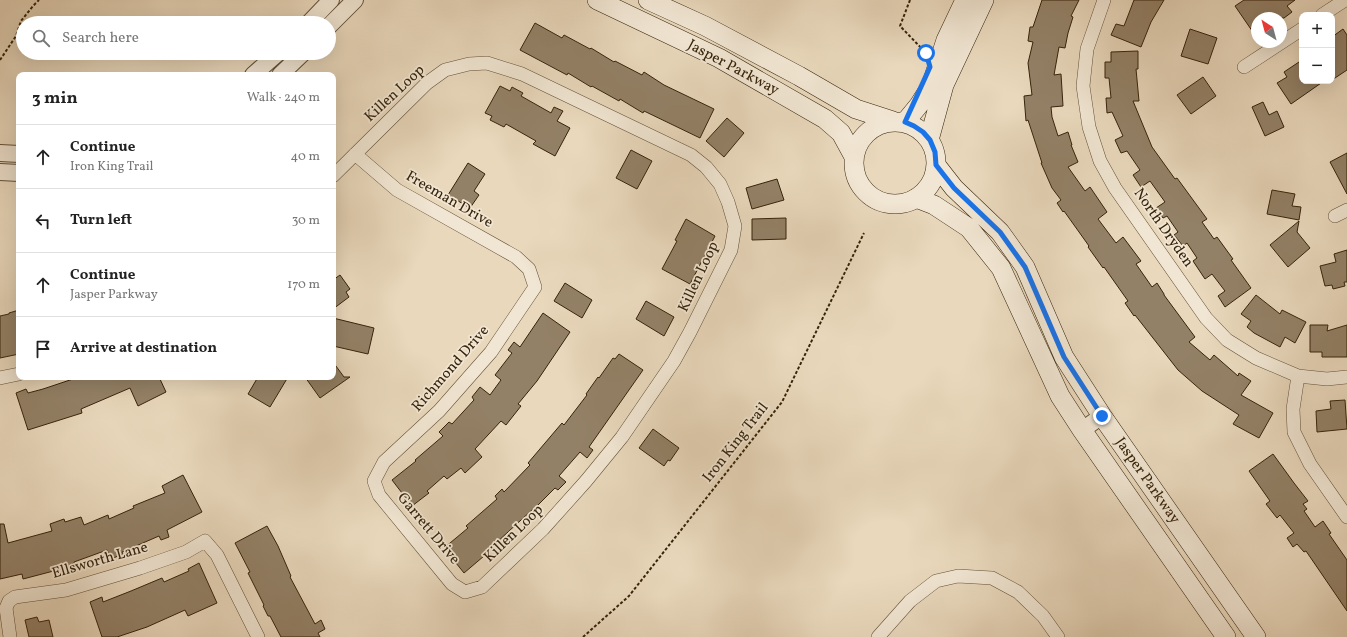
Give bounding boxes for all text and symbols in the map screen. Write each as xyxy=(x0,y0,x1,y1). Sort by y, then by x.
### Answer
north arrow xyxy=(1251,12,1287,48)
map controls xyxy=(1299,12,1335,84)
button: + xyxy=(1299,12,1335,48)
search box xyxy=(16,16,336,60)
icon: search xyxy=(30,27,52,49)
text: Search here xyxy=(62,28,139,49)
street label: Jasper Parkway xyxy=(683,35,783,101)
route start xyxy=(917,44,935,62)
button: − xyxy=(1299,48,1335,84)
street label: Killen Loop xyxy=(360,61,430,127)
text: 3 min xyxy=(32,87,78,110)
text: Walk · 240 m xyxy=(247,89,320,107)
text: Continue xyxy=(70,137,135,158)
icon: ahead xyxy=(32,146,54,168)
text: 40 m xyxy=(291,148,320,166)
text: Iron King Trail xyxy=(70,158,153,176)
street label: Freeman Drive xyxy=(401,166,497,234)
street label: North Dryden xyxy=(1128,184,1198,272)
icon: left xyxy=(32,210,54,232)
text: Turn left xyxy=(70,210,132,231)
text: 30 m xyxy=(292,212,320,230)
street label: Killen Loop xyxy=(673,238,725,316)
text: Continue xyxy=(70,265,135,286)
icon: ahead xyxy=(32,274,54,296)
text: 170 m xyxy=(287,276,320,294)
text: Jasper Parkway xyxy=(70,286,158,304)
street label: Richmond Drive xyxy=(408,321,494,417)
icon: arrive xyxy=(32,338,54,360)
text: Arrive at destination xyxy=(70,338,217,359)
street label: Iron King Trail xyxy=(698,399,774,487)
route end xyxy=(1093,407,1111,425)
street label: Jasper Parkway xyxy=(1109,434,1185,528)
street label: Garrett Drive xyxy=(392,488,464,570)
street label: Killen Loop xyxy=(479,500,549,568)
street label: Ellsworth Lane xyxy=(50,537,150,585)

